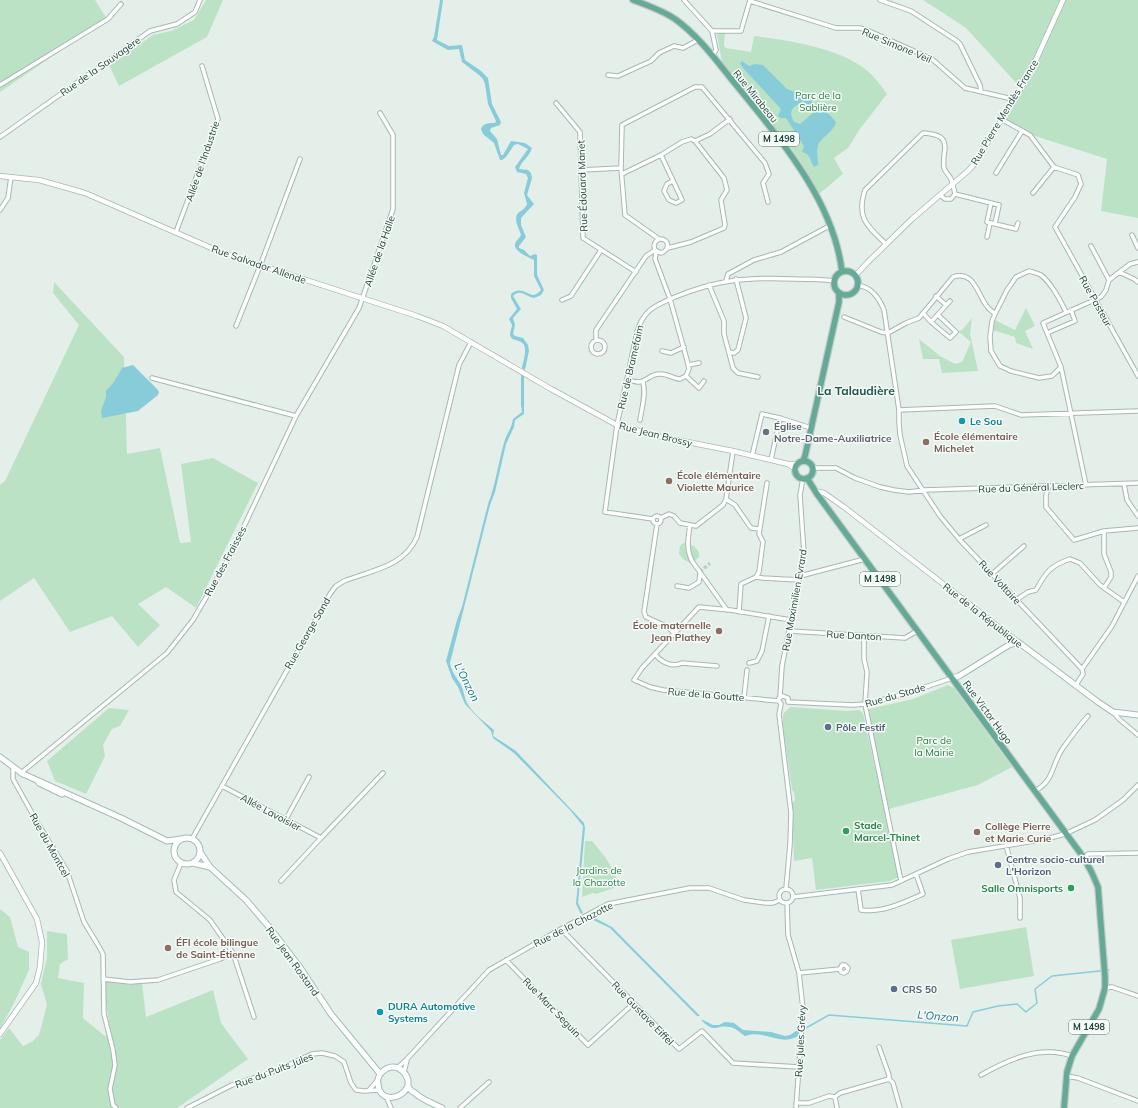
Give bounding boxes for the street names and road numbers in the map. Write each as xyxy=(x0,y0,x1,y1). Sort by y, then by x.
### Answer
street label: Rue Simone Veil xyxy=(860,25,934,66)
street label: Rue de la Sauvagère xyxy=(57,34,143,99)
street label: Rue Pierre Mendès France xyxy=(968,57,1041,167)
street label: Rue Mirabeau xyxy=(730,67,781,125)
street label: Allée de l'Industrie xyxy=(183,119,222,203)
road number: M 1498 xyxy=(759,132,799,146)
street label: Rue Édouard Manet xyxy=(574,139,591,232)
street label: Allée de la Halle xyxy=(361,214,398,289)
street label: Rue Salvador Allende xyxy=(210,242,308,287)
street label: Rue Pasteur xyxy=(1076,274,1115,329)
street label: Rue de Bramefaim xyxy=(614,324,647,410)
street label: Rue Jean Brossy xyxy=(618,419,695,450)
street label: Rue du Général Leclerc xyxy=(978,479,1084,496)
street label: Rue des Fraisses xyxy=(201,524,249,599)
street label: Rue Maximilien Evrard xyxy=(779,548,810,652)
street label: Rue Voltaire xyxy=(976,557,1024,607)
road number: M 1498 xyxy=(860,572,900,586)
street label: Rue de la République xyxy=(940,580,1025,651)
street label: Rue George Sand xyxy=(282,595,333,672)
street label: Rue Danton xyxy=(826,628,882,643)
street label: Rue Victor Hugo xyxy=(960,678,1015,747)
street label: Rue du Stade xyxy=(863,681,927,710)
street label: Rue de la Goutte xyxy=(667,685,745,704)
street label: Allée Lavoisier xyxy=(238,791,304,834)
street label: Rue du Montcel xyxy=(27,811,73,880)
street label: Rue de la Chazotte xyxy=(531,899,615,950)
street label: Rue Jean Rostand xyxy=(263,924,322,999)
street label: Rue Marc Seguin xyxy=(520,975,584,1040)
street label: Rue Gustave Eiffel xyxy=(609,979,676,1048)
street label: Rue Jules Grévy xyxy=(792,1004,809,1077)
road number: M 1498 xyxy=(1069,1020,1109,1034)
street label: Rue du Puits Jules xyxy=(233,1050,315,1091)

